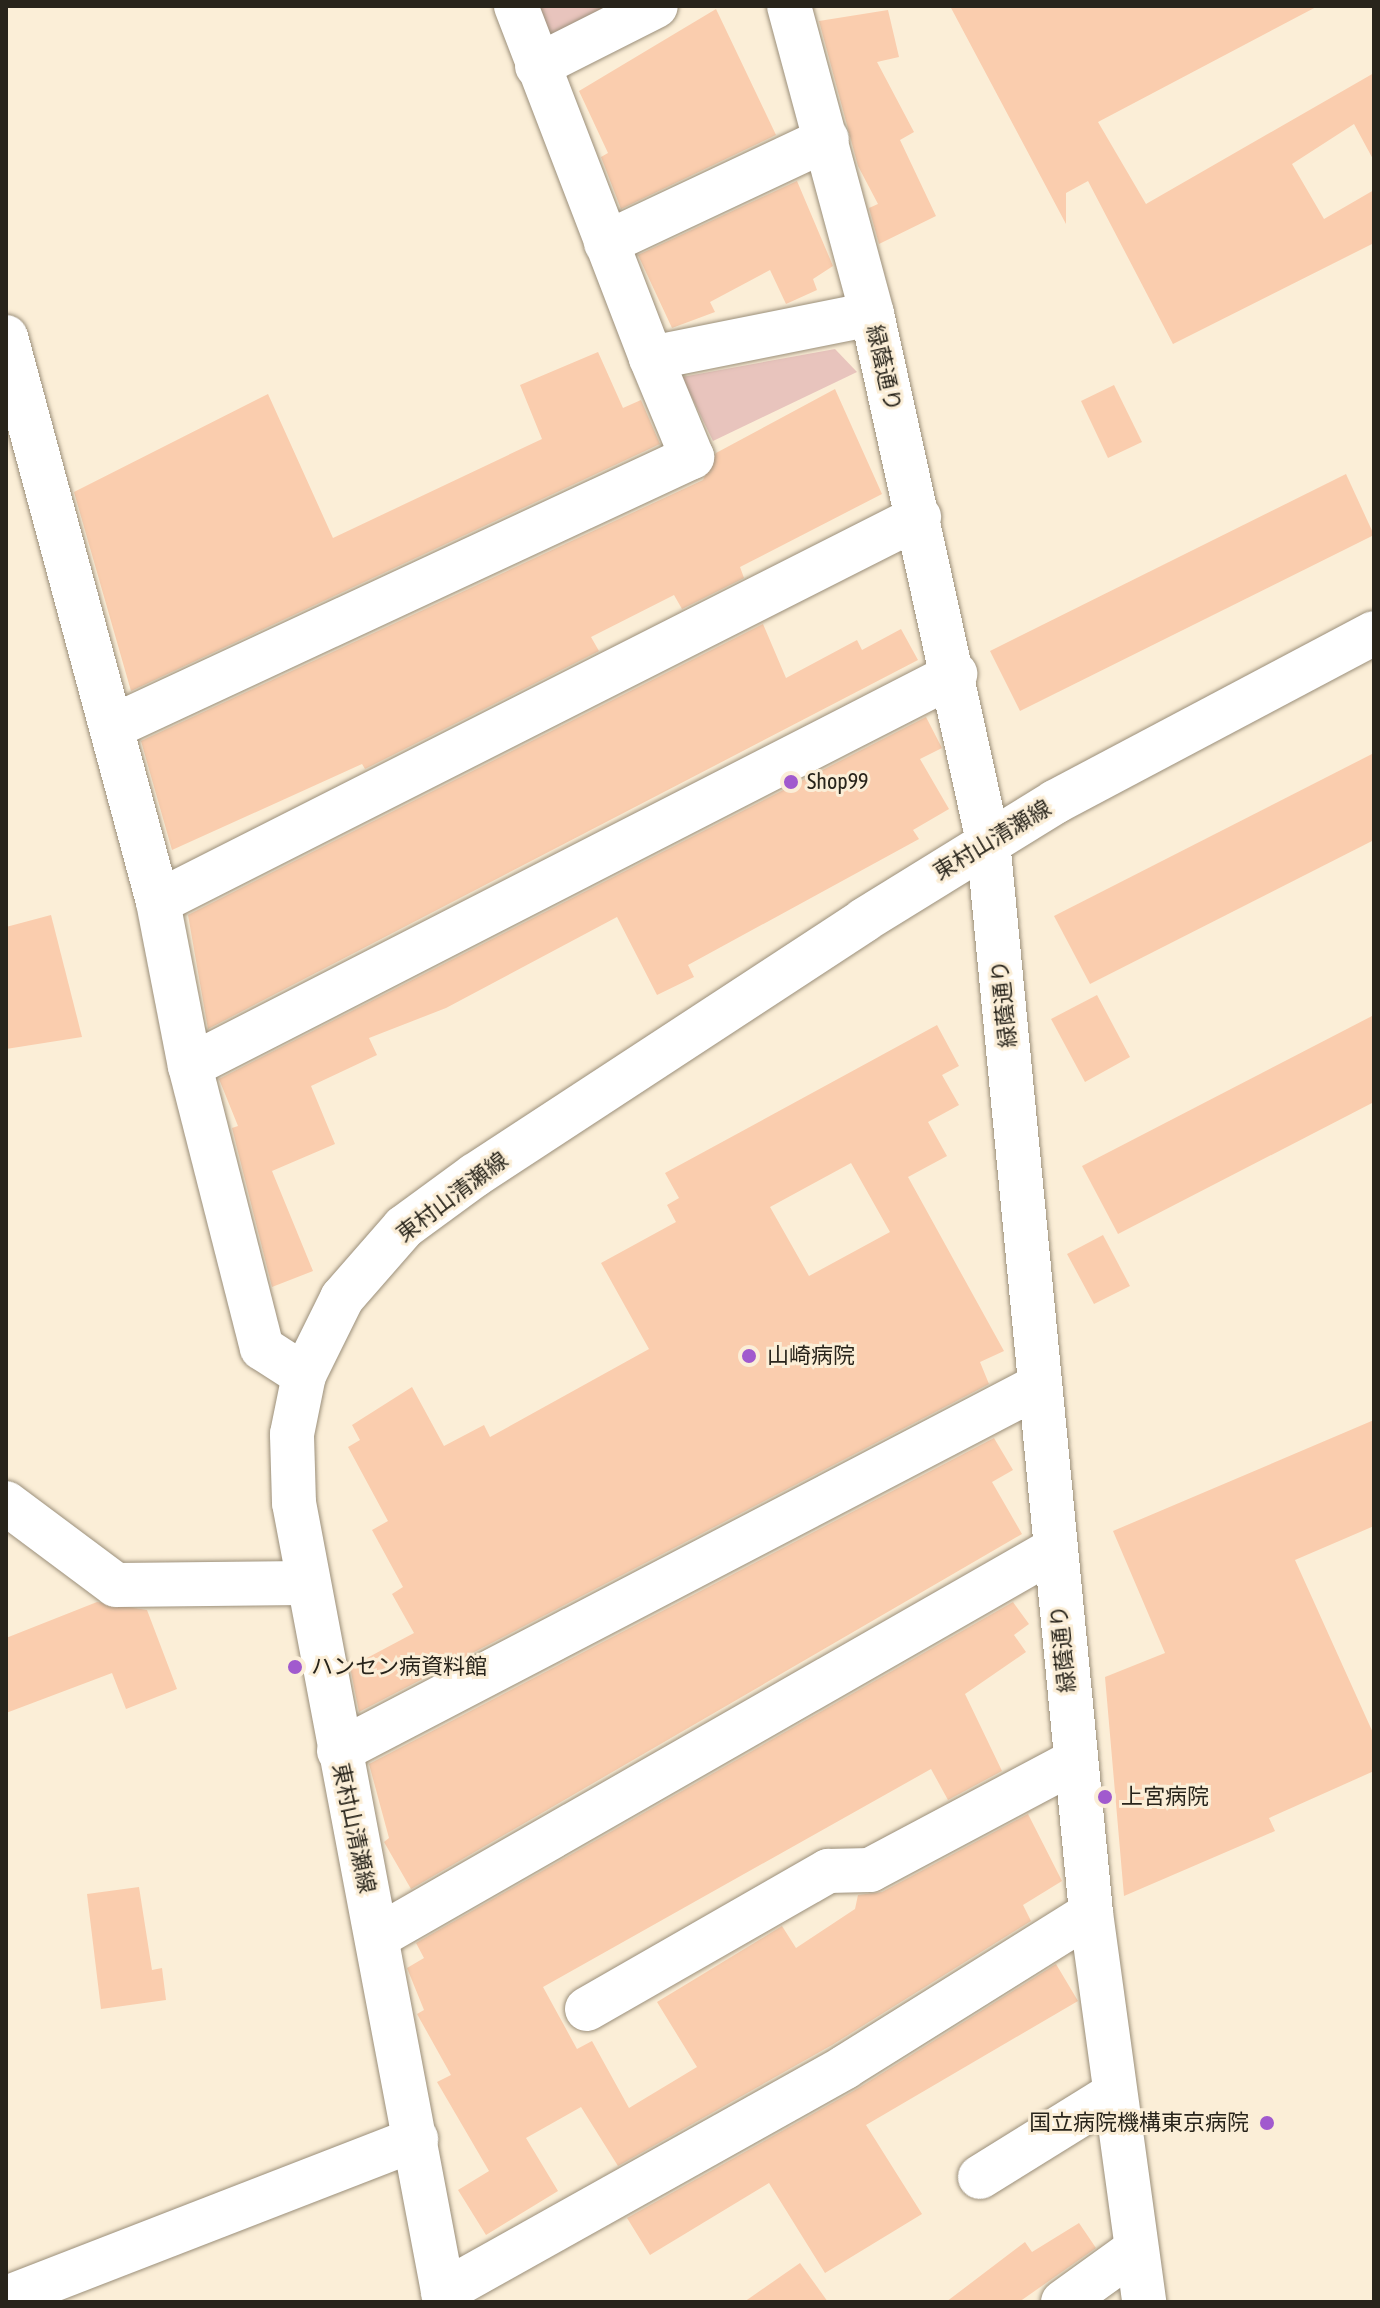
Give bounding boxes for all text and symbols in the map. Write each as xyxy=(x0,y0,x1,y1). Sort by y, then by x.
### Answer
street label: 緑蔭通り xyxy=(861,322,907,414)
place label: Shop99 xyxy=(807,769,868,795)
marker: Shop99 xyxy=(782,773,800,791)
street label: 東村山清瀬線 xyxy=(929,795,1055,885)
street label: 緑蔭通り xyxy=(986,959,1022,1049)
street label: 東村山清瀬線 xyxy=(391,1147,513,1247)
place label: 山崎病院 xyxy=(767,1343,855,1369)
marker: 山崎病院 xyxy=(738,1345,760,1367)
street label: 緑蔭通り xyxy=(1045,1604,1081,1694)
place label: ハンセン病資料館 xyxy=(311,1654,487,1680)
marker: ハンセン病資料館 xyxy=(286,1658,304,1676)
street label: 東村山清瀬線 xyxy=(327,1761,381,1895)
place label: 上宮病院 xyxy=(1121,1784,1209,1810)
marker: 上宮病院 xyxy=(1096,1788,1114,1806)
place label: 国立病院機構東京病院 xyxy=(1029,2110,1249,2136)
marker: 国立病院機構東京病院 xyxy=(1256,2112,1278,2134)

